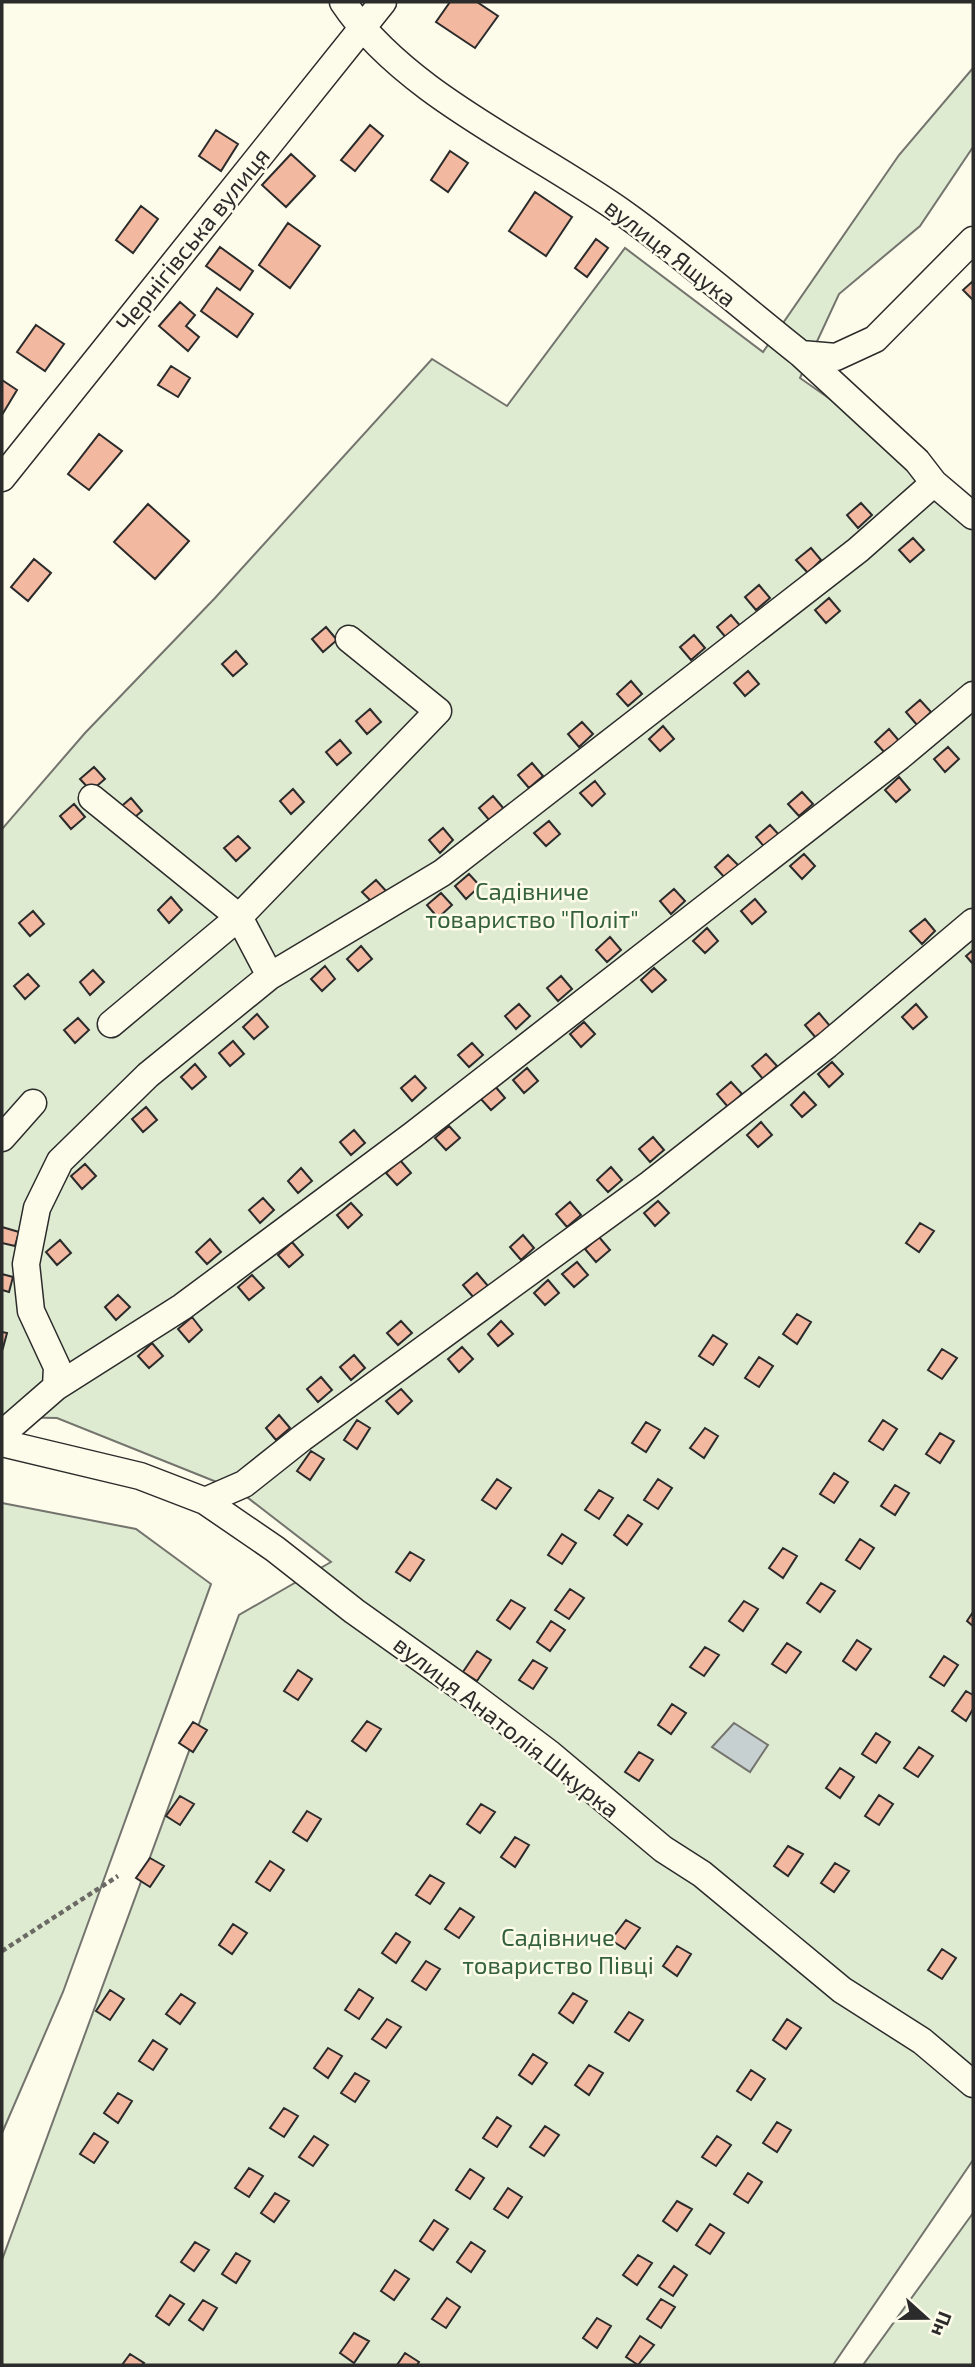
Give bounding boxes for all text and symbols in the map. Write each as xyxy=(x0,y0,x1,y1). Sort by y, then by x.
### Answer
street label: Чернігівська вулиця xyxy=(109,141,276,337)
street label: вулиця Ящука xyxy=(599,192,742,313)
park label: Садівниче товариство "Політ" xyxy=(425,876,639,933)
street label: вулиця Анатолія Шкурка xyxy=(388,1629,626,1824)
park label: Садівниче товариство Півці xyxy=(462,1922,654,1979)
north arrow xyxy=(891,2283,961,2353)
text: Пн xyxy=(927,2309,957,2340)

